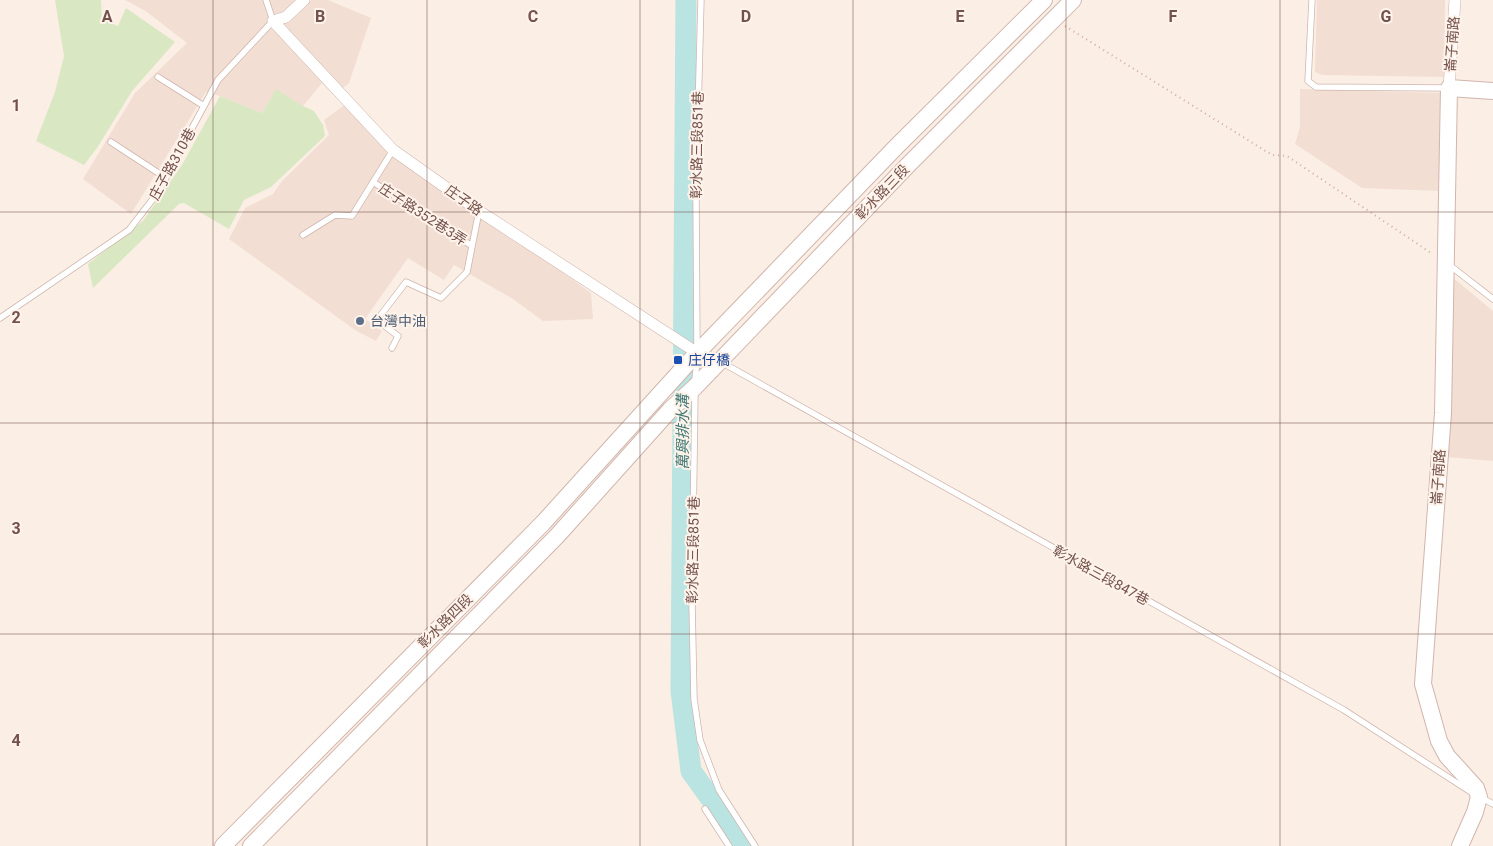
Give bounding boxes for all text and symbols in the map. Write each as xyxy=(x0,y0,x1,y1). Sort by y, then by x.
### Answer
text: A xyxy=(102,7,113,26)
text: B xyxy=(315,7,325,26)
text: C xyxy=(528,7,538,26)
text: D xyxy=(741,7,751,26)
text: E xyxy=(956,7,965,26)
text: F xyxy=(1169,7,1178,26)
text: G xyxy=(1381,7,1392,26)
street label: 崙子南路 xyxy=(1442,16,1462,72)
street label: 彰水路三段851巷 xyxy=(688,91,706,199)
text: 1 xyxy=(11,96,21,115)
street label: 庄子路310巷 xyxy=(146,125,198,203)
street label: 彰水路三段 xyxy=(852,161,912,223)
street label: 庄子路352巷3弄 xyxy=(376,180,470,248)
street label: 庄子路 xyxy=(442,181,486,219)
text: 2 xyxy=(11,308,21,327)
place label: 台灣中油 xyxy=(370,313,426,329)
marker: 台灣中油 xyxy=(354,315,366,327)
place label: 庄仔橋 xyxy=(688,352,730,368)
marker: 庄仔橋 xyxy=(672,354,684,366)
water label: 萬興排水溝 xyxy=(674,393,692,470)
street label: 崙子南路 xyxy=(1428,449,1448,505)
street label: 彰水路三段851巷 xyxy=(684,496,702,604)
text: 3 xyxy=(11,519,21,538)
street label: 彰水路三段847巷 xyxy=(1050,542,1152,608)
street label: 彰水路四段 xyxy=(415,591,475,651)
text: 4 xyxy=(11,731,21,750)

